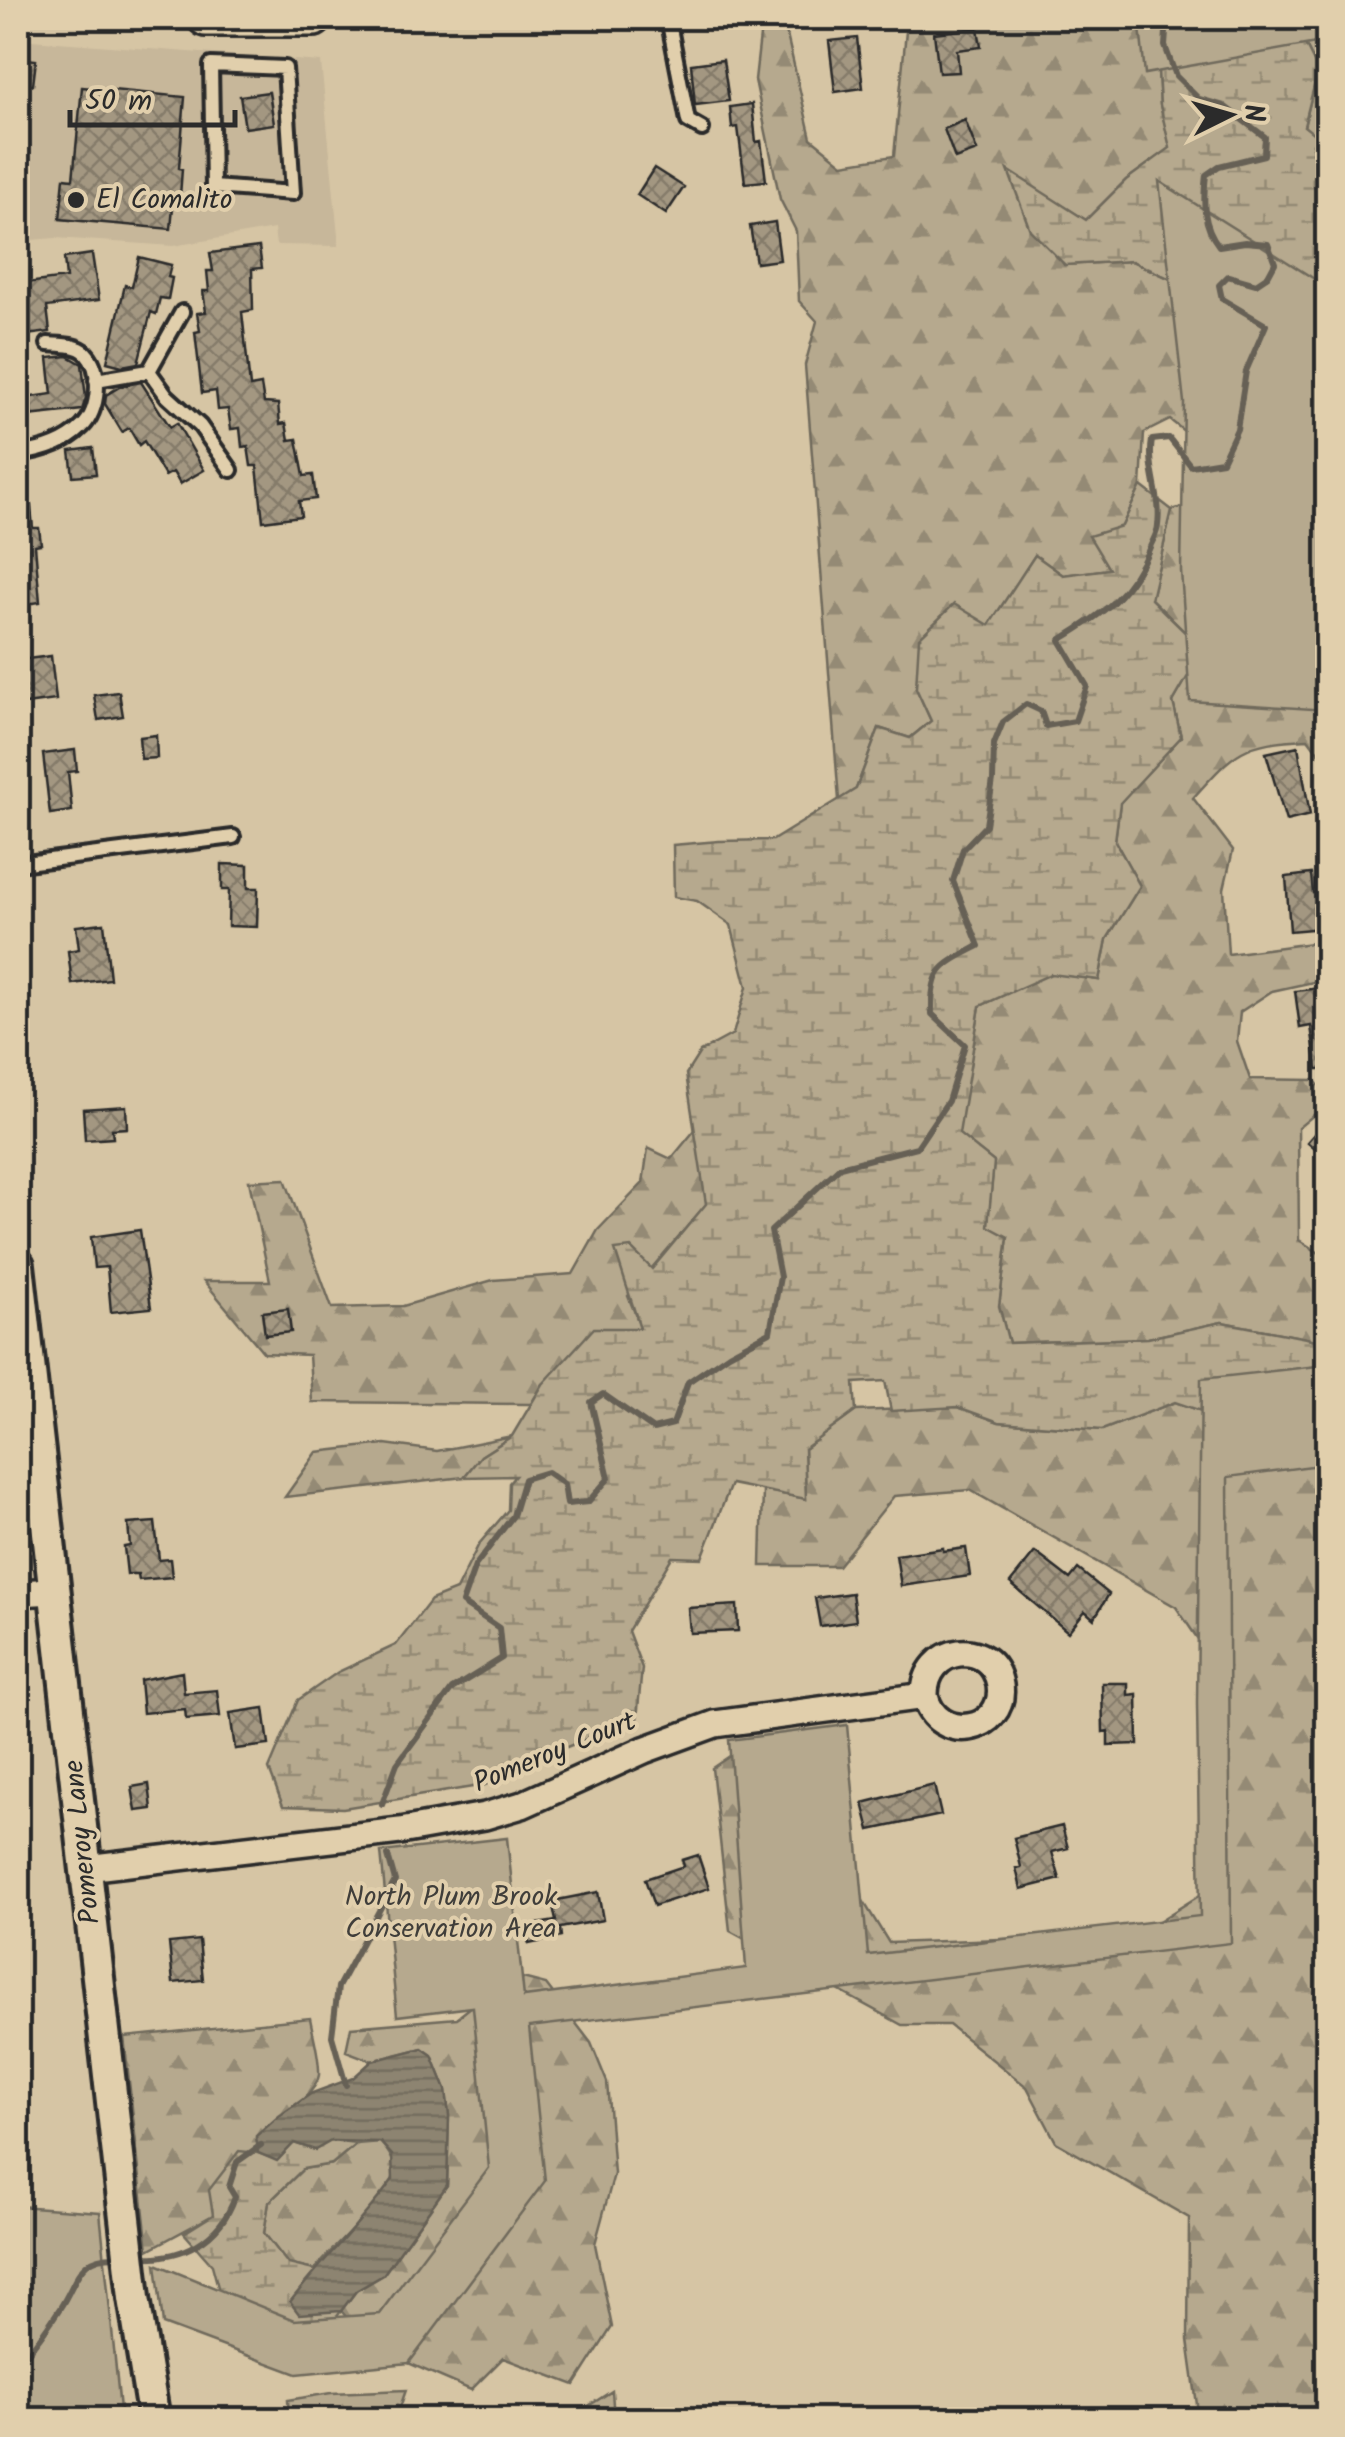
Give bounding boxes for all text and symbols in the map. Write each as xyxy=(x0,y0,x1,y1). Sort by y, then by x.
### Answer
scale bar xyxy=(70,65,235,127)
north arrow xyxy=(1180,65,1280,165)
text: 50 m xyxy=(85,78,152,126)
text: N xyxy=(1229,102,1276,124)
place label: El Comalito xyxy=(96,178,232,223)
marker: El Comalito xyxy=(65,189,87,211)
street label: Pomeroy Court xyxy=(467,1699,644,1806)
street label: Pomeroy Lane xyxy=(52,1757,114,1926)
park label: North Plum Brook Conservation Area xyxy=(345,1875,558,1952)

